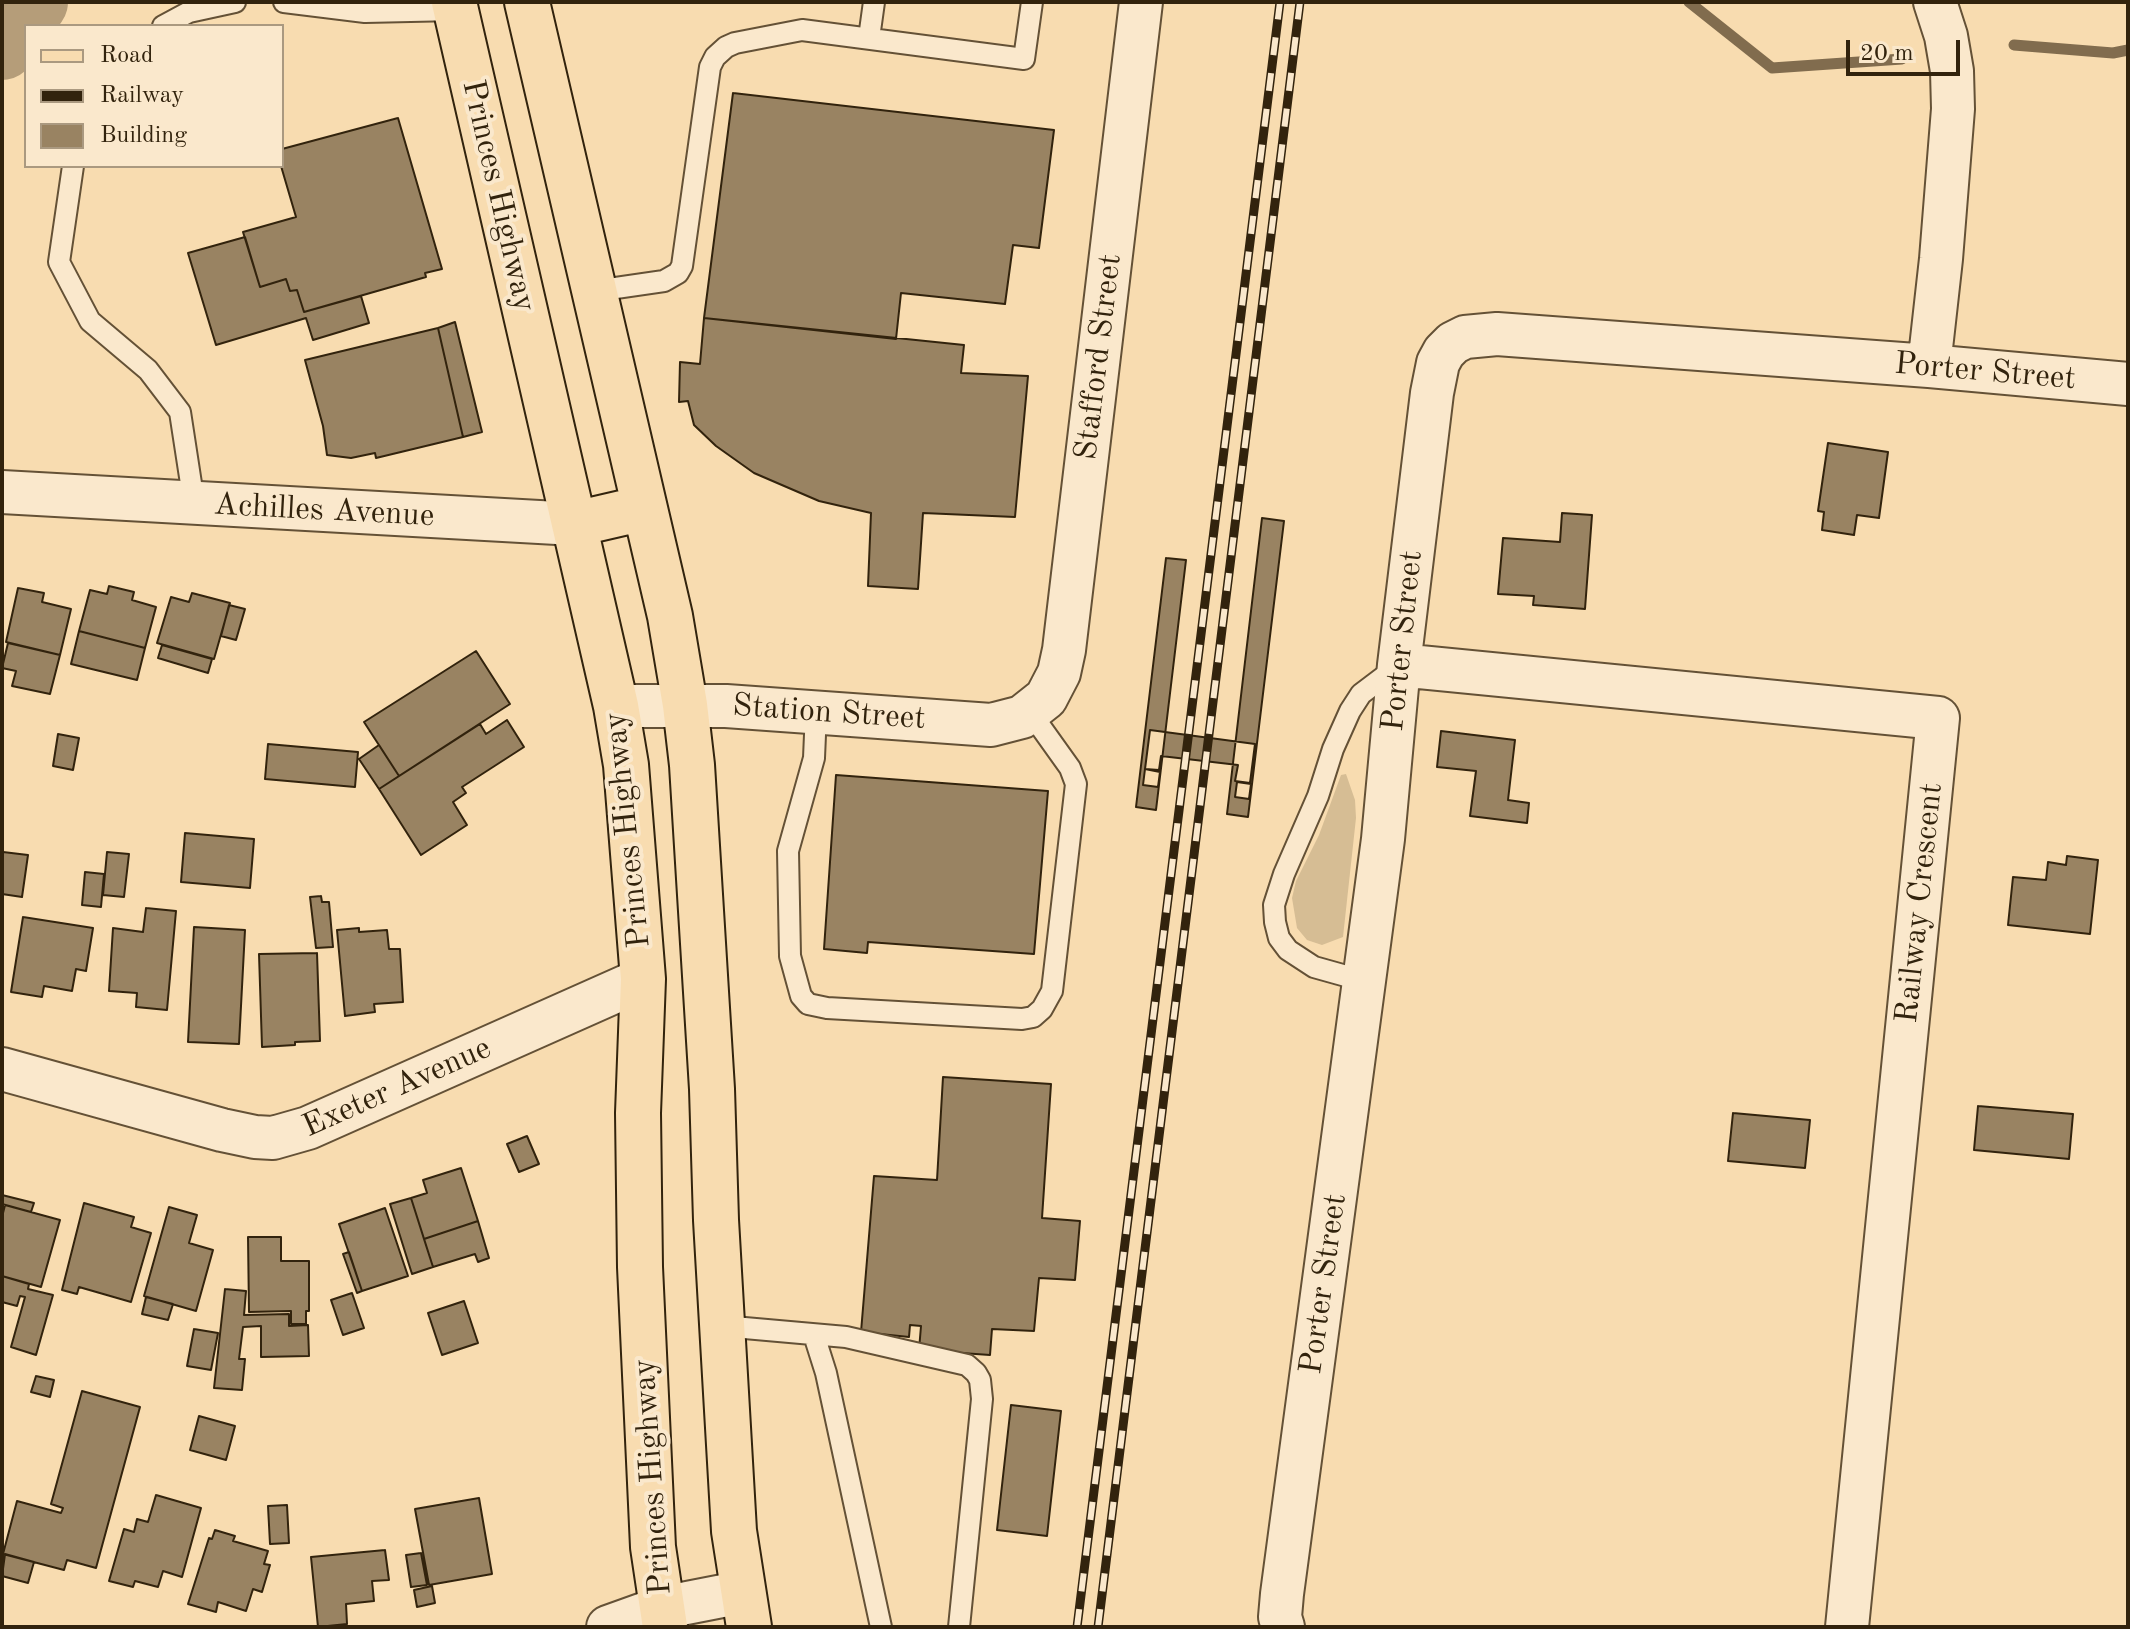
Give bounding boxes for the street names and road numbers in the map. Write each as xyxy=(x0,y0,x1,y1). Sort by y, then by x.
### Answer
street label: Princes Highway xyxy=(453,76,543,316)
street label: Stafford Street xyxy=(1067,252,1131,462)
street label: Porter Street xyxy=(1893,345,2077,399)
street label: Achilles Avenue xyxy=(213,486,435,536)
street label: Porter Street xyxy=(1374,549,1432,733)
street label: Station Street xyxy=(731,687,927,739)
street label: Princes Highway xyxy=(597,710,659,950)
street label: Railway Crescent xyxy=(1888,781,1952,1025)
street label: Exeter Avenue xyxy=(297,1029,497,1147)
street label: Porter Street xyxy=(1292,1191,1356,1377)
street label: Princes Highway xyxy=(626,1357,680,1597)

